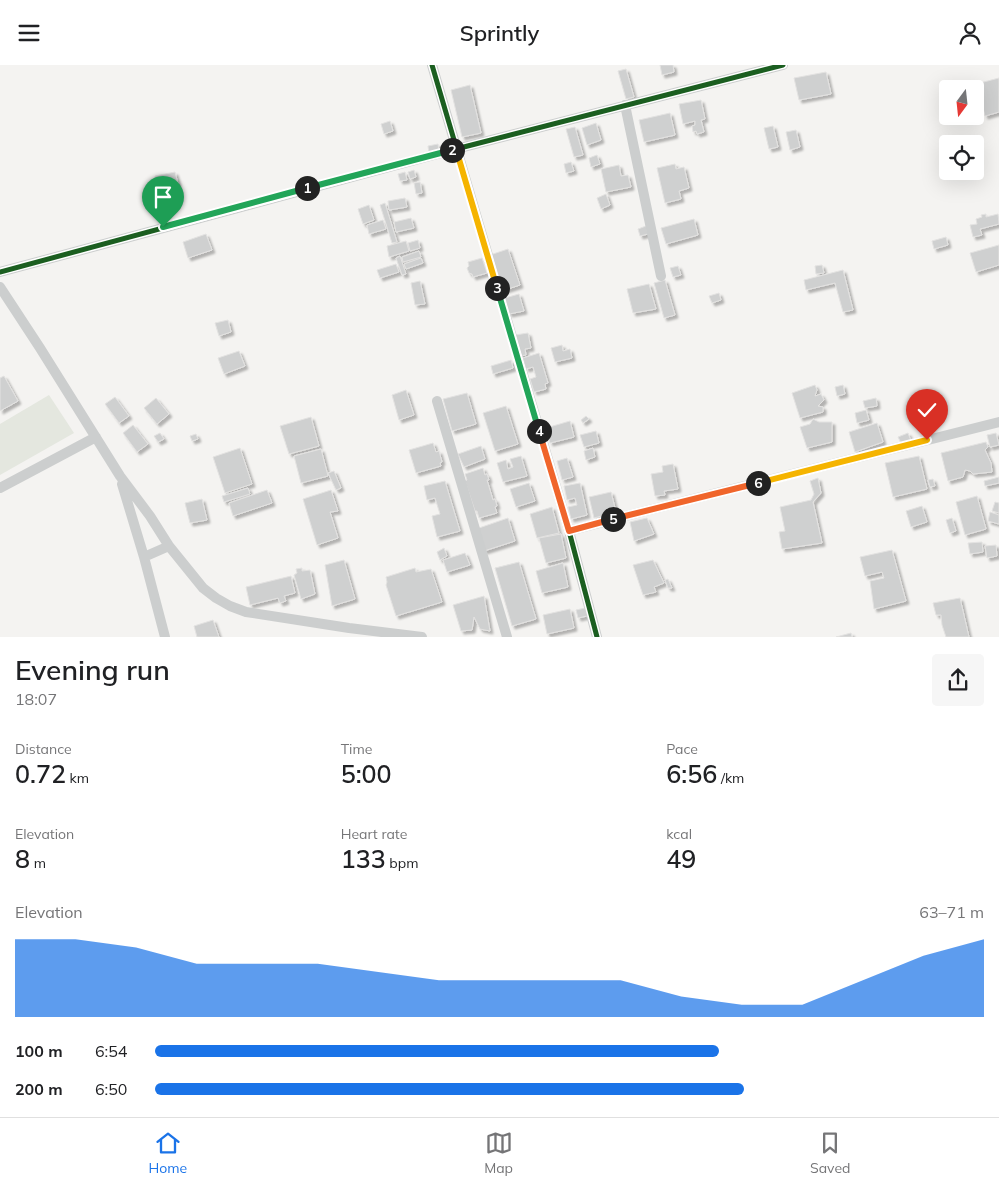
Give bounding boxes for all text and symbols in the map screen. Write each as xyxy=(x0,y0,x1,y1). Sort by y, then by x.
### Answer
icon: menu xyxy=(15,19,43,47)
text: Sprintly xyxy=(460,19,539,47)
icon: person xyxy=(956,19,984,47)
north arrow xyxy=(939,80,984,125)
map controls xyxy=(939,80,984,180)
button: locate xyxy=(939,135,984,180)
pin: 2 xyxy=(440,137,464,163)
text: 2 xyxy=(448,141,457,159)
pin: 1 xyxy=(294,175,320,201)
pin xyxy=(142,176,184,227)
text: 1 xyxy=(303,179,312,197)
icon: arrive xyxy=(149,183,177,211)
pin: 3 xyxy=(484,275,510,301)
text: 3 xyxy=(493,279,502,297)
pin xyxy=(906,389,948,440)
icon: check xyxy=(913,396,941,424)
pin: 4 xyxy=(526,419,552,443)
text: 4 xyxy=(535,422,544,440)
pin: 6 xyxy=(746,471,770,495)
text: 6 xyxy=(754,474,763,492)
pin: 5 xyxy=(600,507,626,531)
text: 5 xyxy=(609,510,618,528)
text: Evening run xyxy=(15,652,170,687)
button: share xyxy=(932,654,984,706)
text: 18:07 xyxy=(15,689,57,709)
text: Distance xyxy=(15,740,72,758)
text: Time xyxy=(341,740,372,758)
text: Pace xyxy=(666,740,698,758)
text: 0.72 xyxy=(15,758,66,789)
text: 5:00 xyxy=(341,758,392,789)
text: 6:56 xyxy=(666,758,717,789)
text: km xyxy=(66,769,89,787)
text: /km xyxy=(717,769,744,787)
text: Elevation xyxy=(15,825,74,843)
text: Heart rate xyxy=(341,825,407,843)
text: kcal xyxy=(666,825,692,843)
text: 8 xyxy=(15,843,30,874)
text: 133 xyxy=(341,843,386,874)
text: 49 xyxy=(666,843,696,874)
text: m xyxy=(30,854,46,872)
text: bpm xyxy=(386,854,418,872)
text: Elevation xyxy=(15,902,83,922)
text: 63–71 m xyxy=(919,902,984,922)
text: 100 m xyxy=(15,1041,63,1061)
text: 6:54 xyxy=(95,1041,127,1061)
text: 200 m xyxy=(15,1079,63,1099)
text: 6:50 xyxy=(95,1079,127,1099)
tab: Home xyxy=(149,1129,187,1177)
tab: Map xyxy=(484,1129,513,1177)
tab: Saved xyxy=(810,1129,850,1177)

